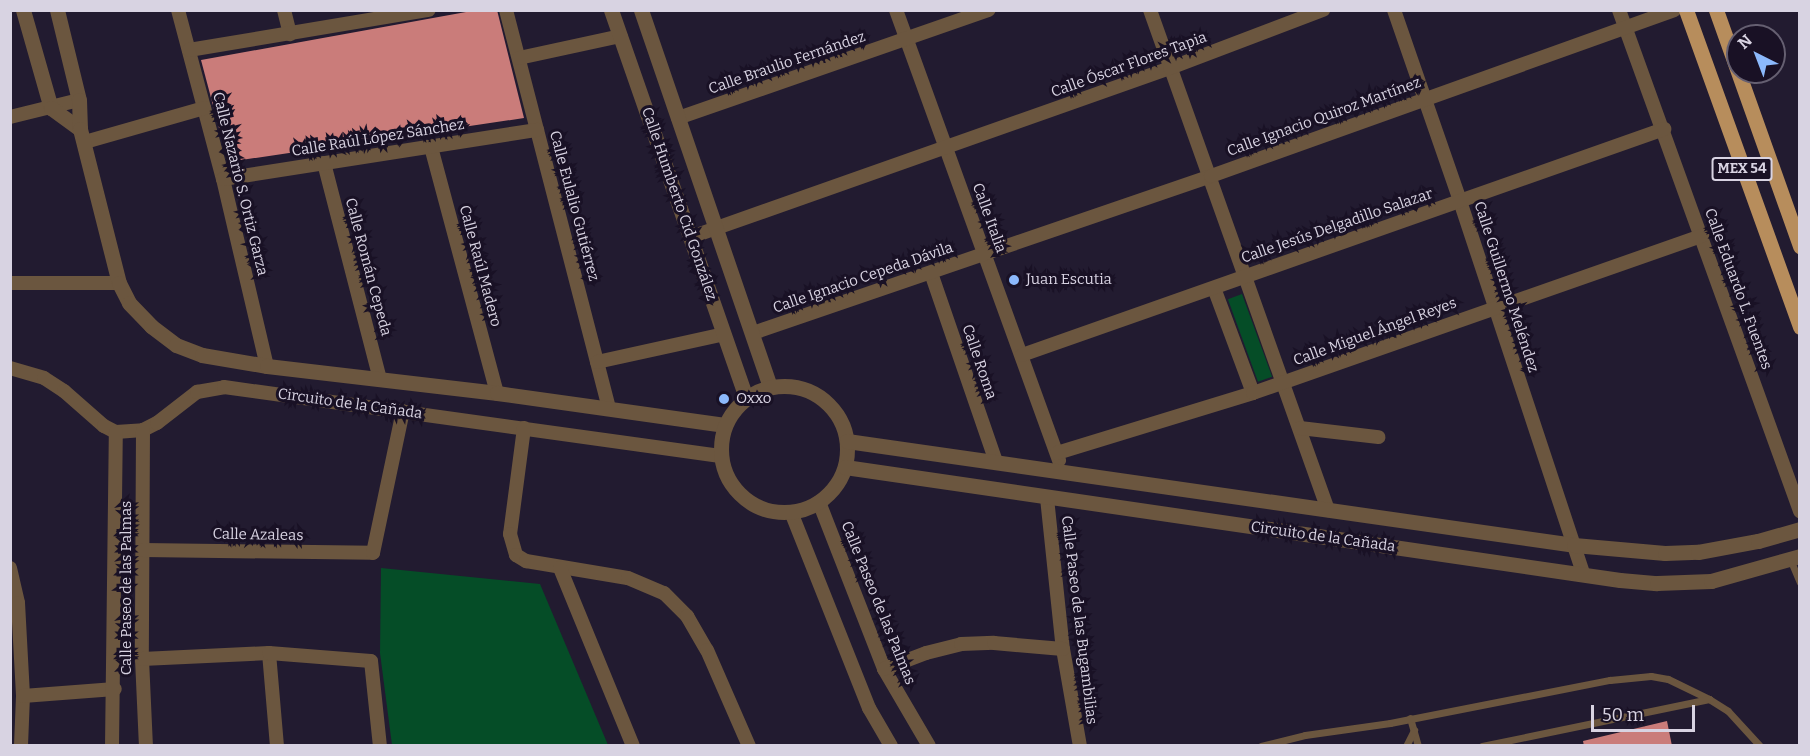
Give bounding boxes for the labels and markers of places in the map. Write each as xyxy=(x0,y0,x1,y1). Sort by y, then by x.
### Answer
place label: Juan Escutia xyxy=(1026,271,1112,289)
marker: Juan Escutia xyxy=(1007,273,1021,287)
place label: Oxxo xyxy=(736,390,771,408)
marker: Oxxo xyxy=(717,392,731,406)

